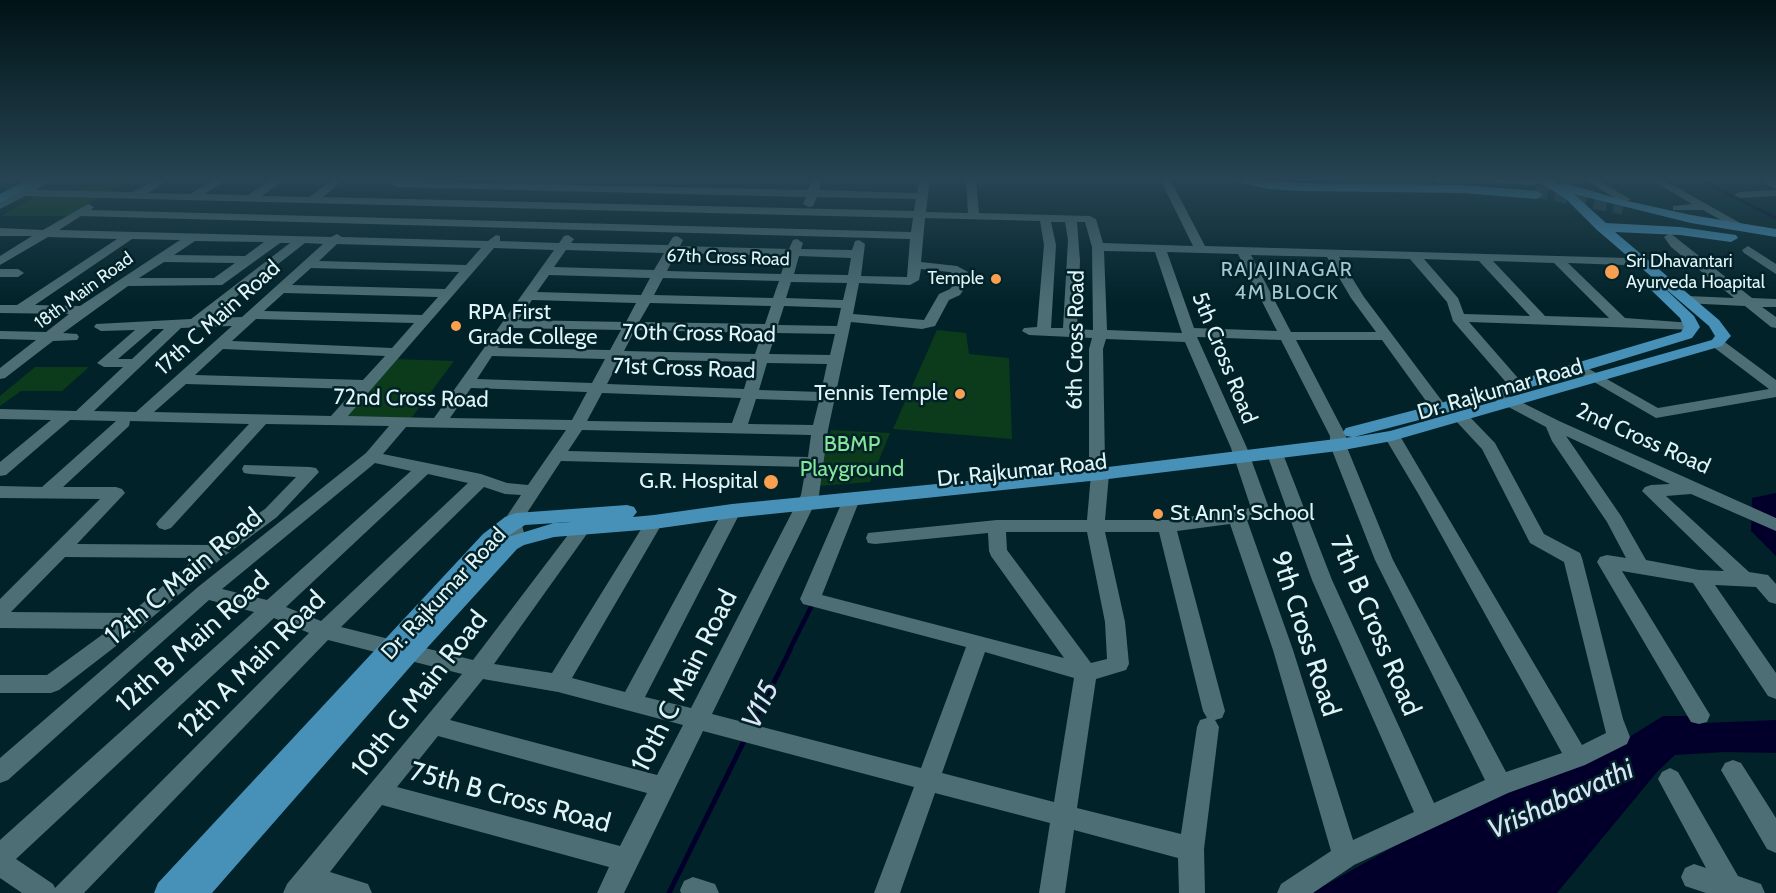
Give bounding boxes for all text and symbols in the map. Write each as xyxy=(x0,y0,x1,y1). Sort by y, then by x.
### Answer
street label: 67th Cross Road xyxy=(666,245,790,271)
street label: 18th Main Road xyxy=(30,248,138,334)
place label: Sri Dhavantari Ayurveda Hoapital xyxy=(1626,251,1765,294)
street label: 17th C Main Road xyxy=(150,255,286,381)
district label: RAJAJINAGAR 4M BLOCK xyxy=(1221,258,1353,305)
marker: Sri Dhavantari Ayurveda Hoapital xyxy=(1603,263,1621,281)
place label: Temple xyxy=(927,268,984,290)
street label: 6th Cross Road xyxy=(1062,270,1090,410)
marker: Temple xyxy=(989,272,1003,286)
street label: 5th Cross Road xyxy=(1186,289,1262,427)
place label: RPA First Grade College xyxy=(468,300,598,352)
marker: RPA First Grade College xyxy=(449,319,463,333)
street label: 70th Cross Road xyxy=(622,319,776,349)
street label: 71st Cross Road xyxy=(612,353,756,385)
street label: Dr. Rajkumar Road xyxy=(1414,354,1586,426)
place label: Tennis Temple xyxy=(814,381,948,407)
street label: 72nd Cross Road xyxy=(333,384,489,414)
marker: Tennis Temple xyxy=(953,387,967,401)
street label: 2nd Cross Road xyxy=(1572,398,1714,480)
park label: BBMP Playground xyxy=(800,432,904,484)
street label: Dr. Rajkumar Road xyxy=(936,449,1108,493)
place label: G.R. Hospital xyxy=(639,469,758,495)
marker: G.R. Hospital xyxy=(762,473,780,491)
place label: St Ann's School xyxy=(1170,501,1314,527)
street label: 12th C Main Road xyxy=(99,502,269,652)
marker: St Ann's School xyxy=(1151,507,1165,521)
street label: Dr. Rajkumar Road xyxy=(376,522,512,666)
street label: 7th B Cross Road xyxy=(1323,531,1427,721)
street label: 9th Cross Road xyxy=(1263,547,1347,721)
street label: 12th B Main Road xyxy=(110,565,276,719)
street label: 12th A Main Road xyxy=(171,584,333,746)
street label: 10th C Main Road xyxy=(625,584,745,778)
street label: 10th G Main Road xyxy=(345,604,495,784)
water label: V115 xyxy=(735,676,787,734)
water label: Vrishabavathi xyxy=(1483,753,1639,847)
street label: 75th B Cross Road xyxy=(406,756,614,840)

